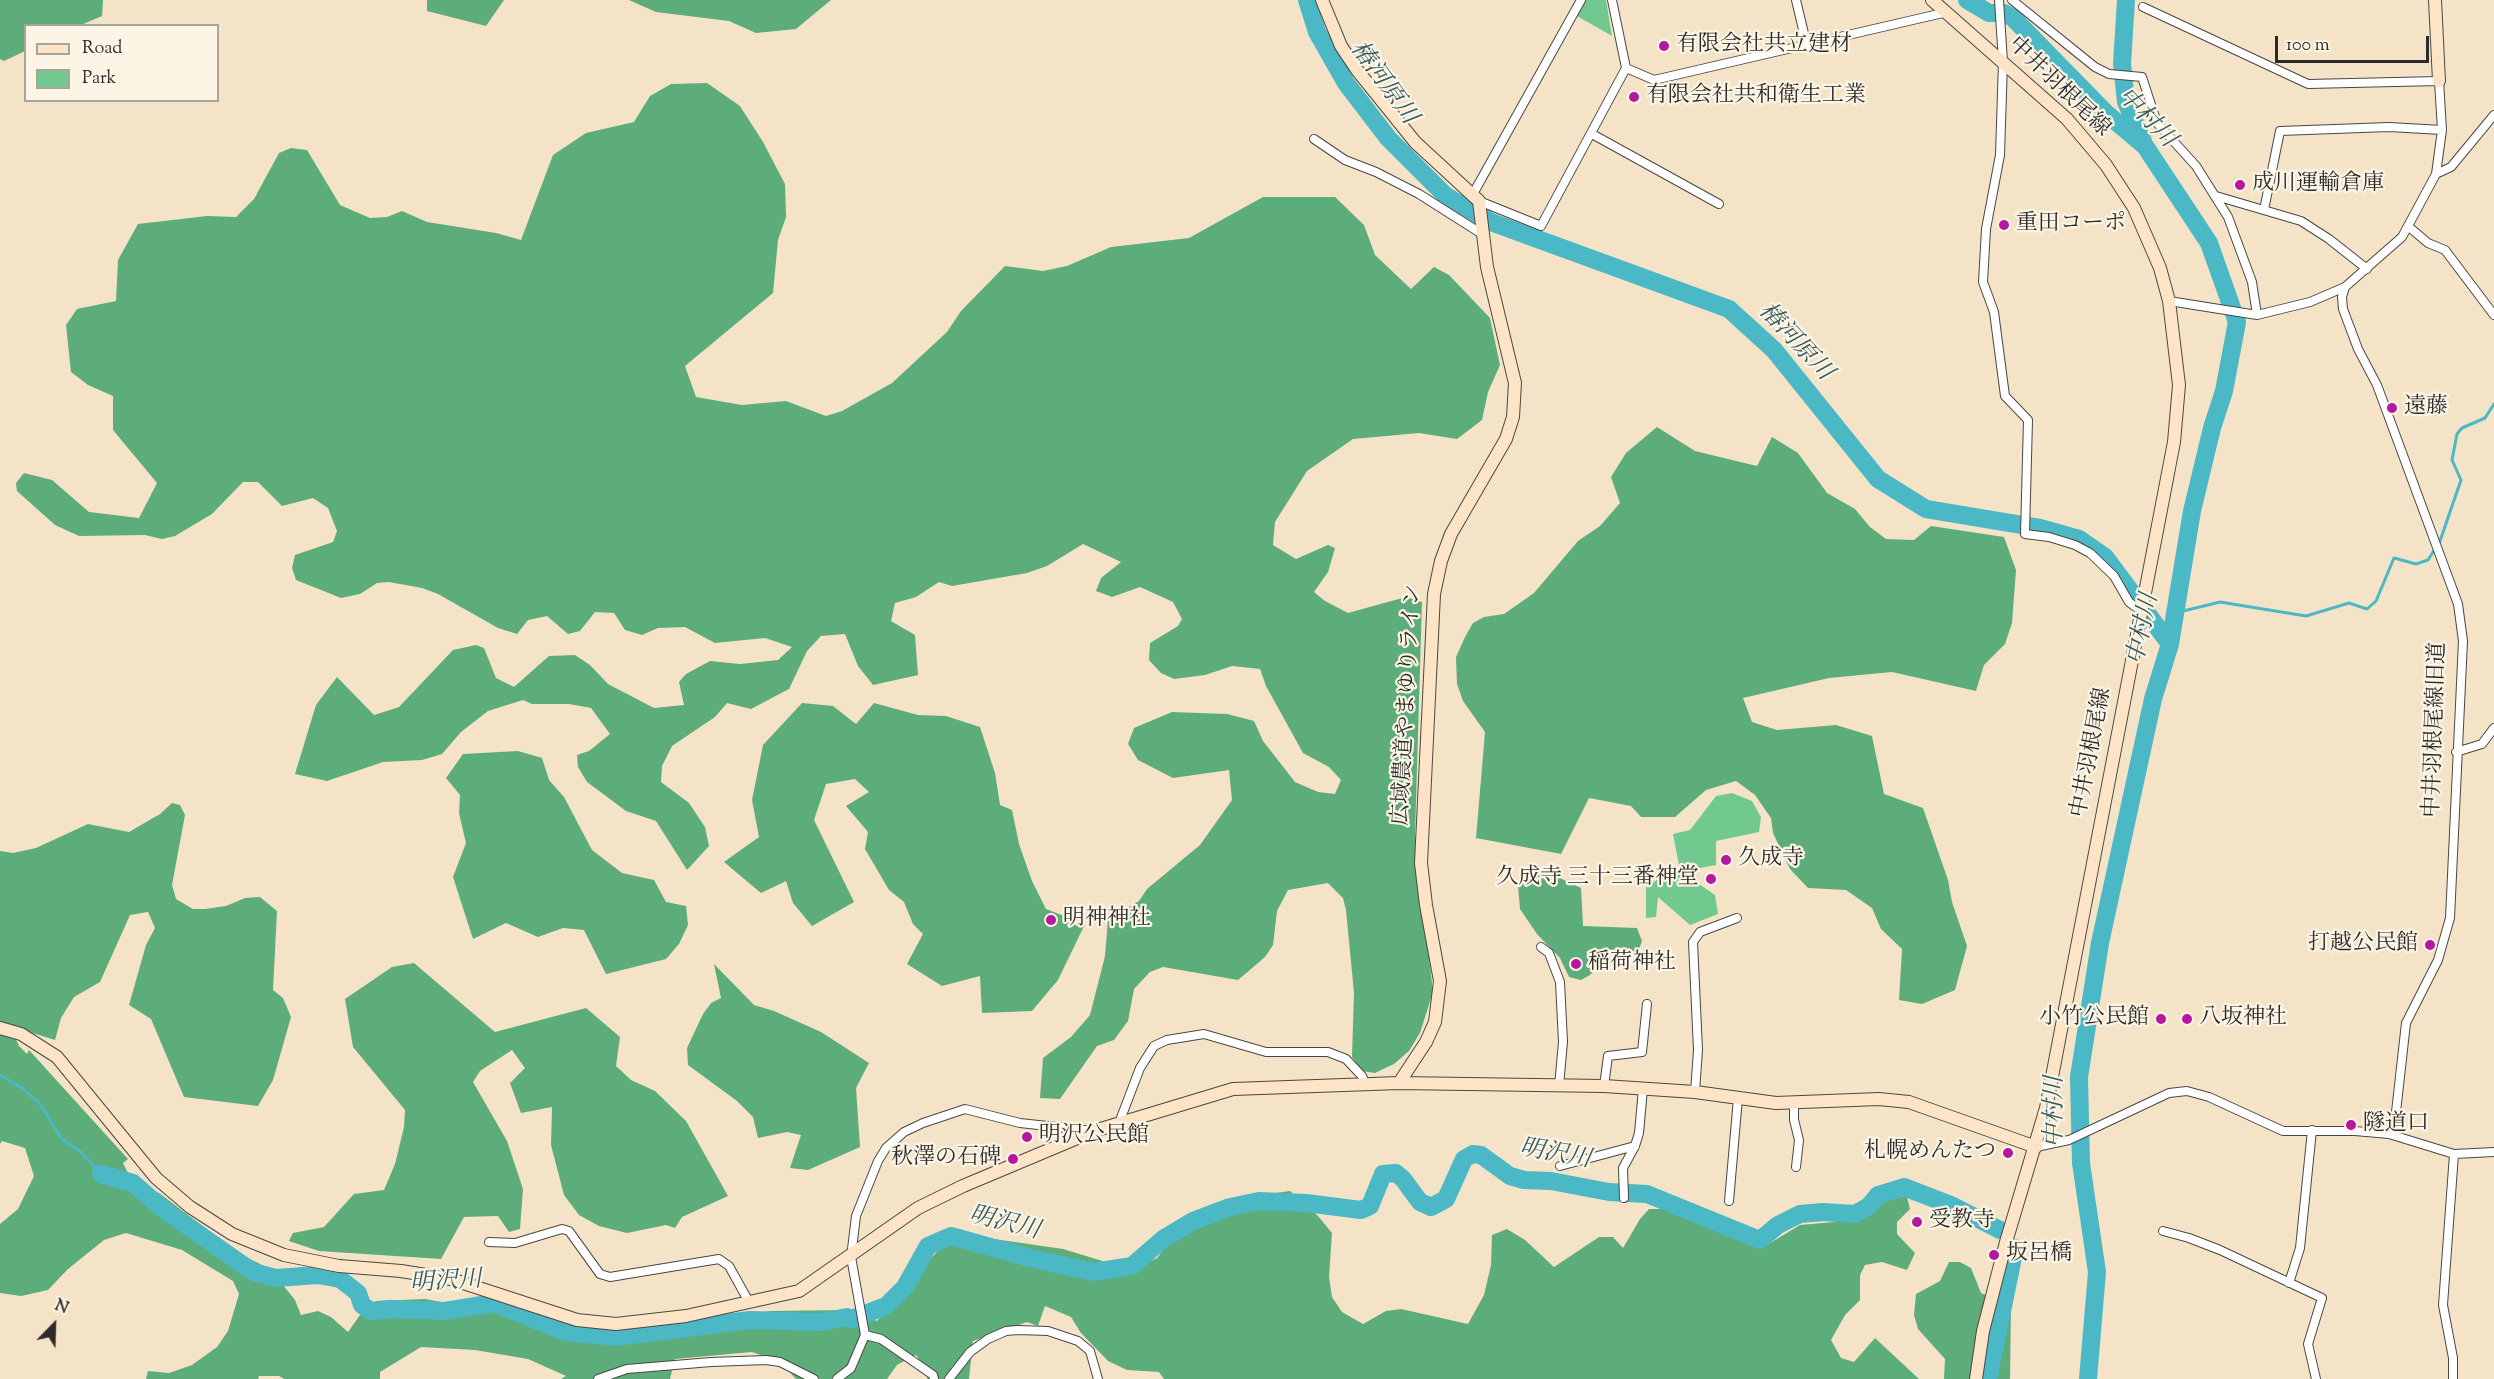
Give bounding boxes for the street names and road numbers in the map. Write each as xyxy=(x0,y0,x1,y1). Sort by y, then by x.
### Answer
street label: 中井羽根尾線 xyxy=(2001,33,2115,143)
street label: 広域農道やまゆりライン xyxy=(1389,583,1429,827)
street label: 中井羽根尾線旧道 xyxy=(2421,642,2453,818)
street label: 中井羽根尾線 xyxy=(2067,686,2119,820)

